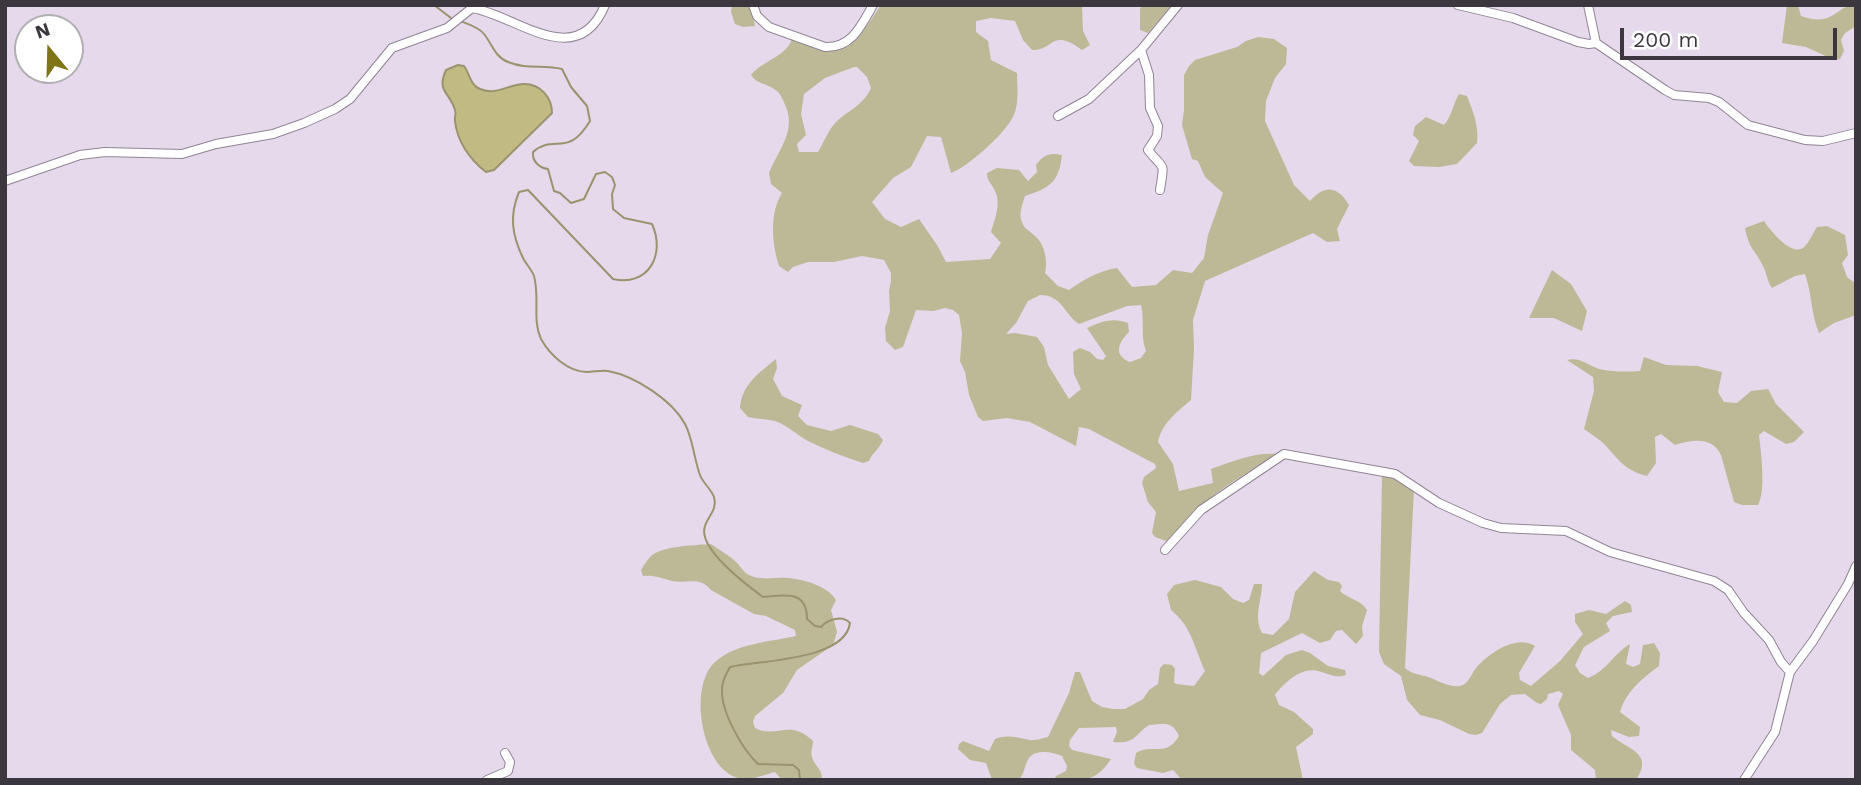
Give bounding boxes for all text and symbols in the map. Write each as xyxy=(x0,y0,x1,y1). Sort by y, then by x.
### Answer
north arrow xyxy=(14,14,84,84)
scale bar xyxy=(1623,14,1840,58)
text: N xyxy=(32,17,53,44)
text: 200 m xyxy=(1633,27,1699,52)

